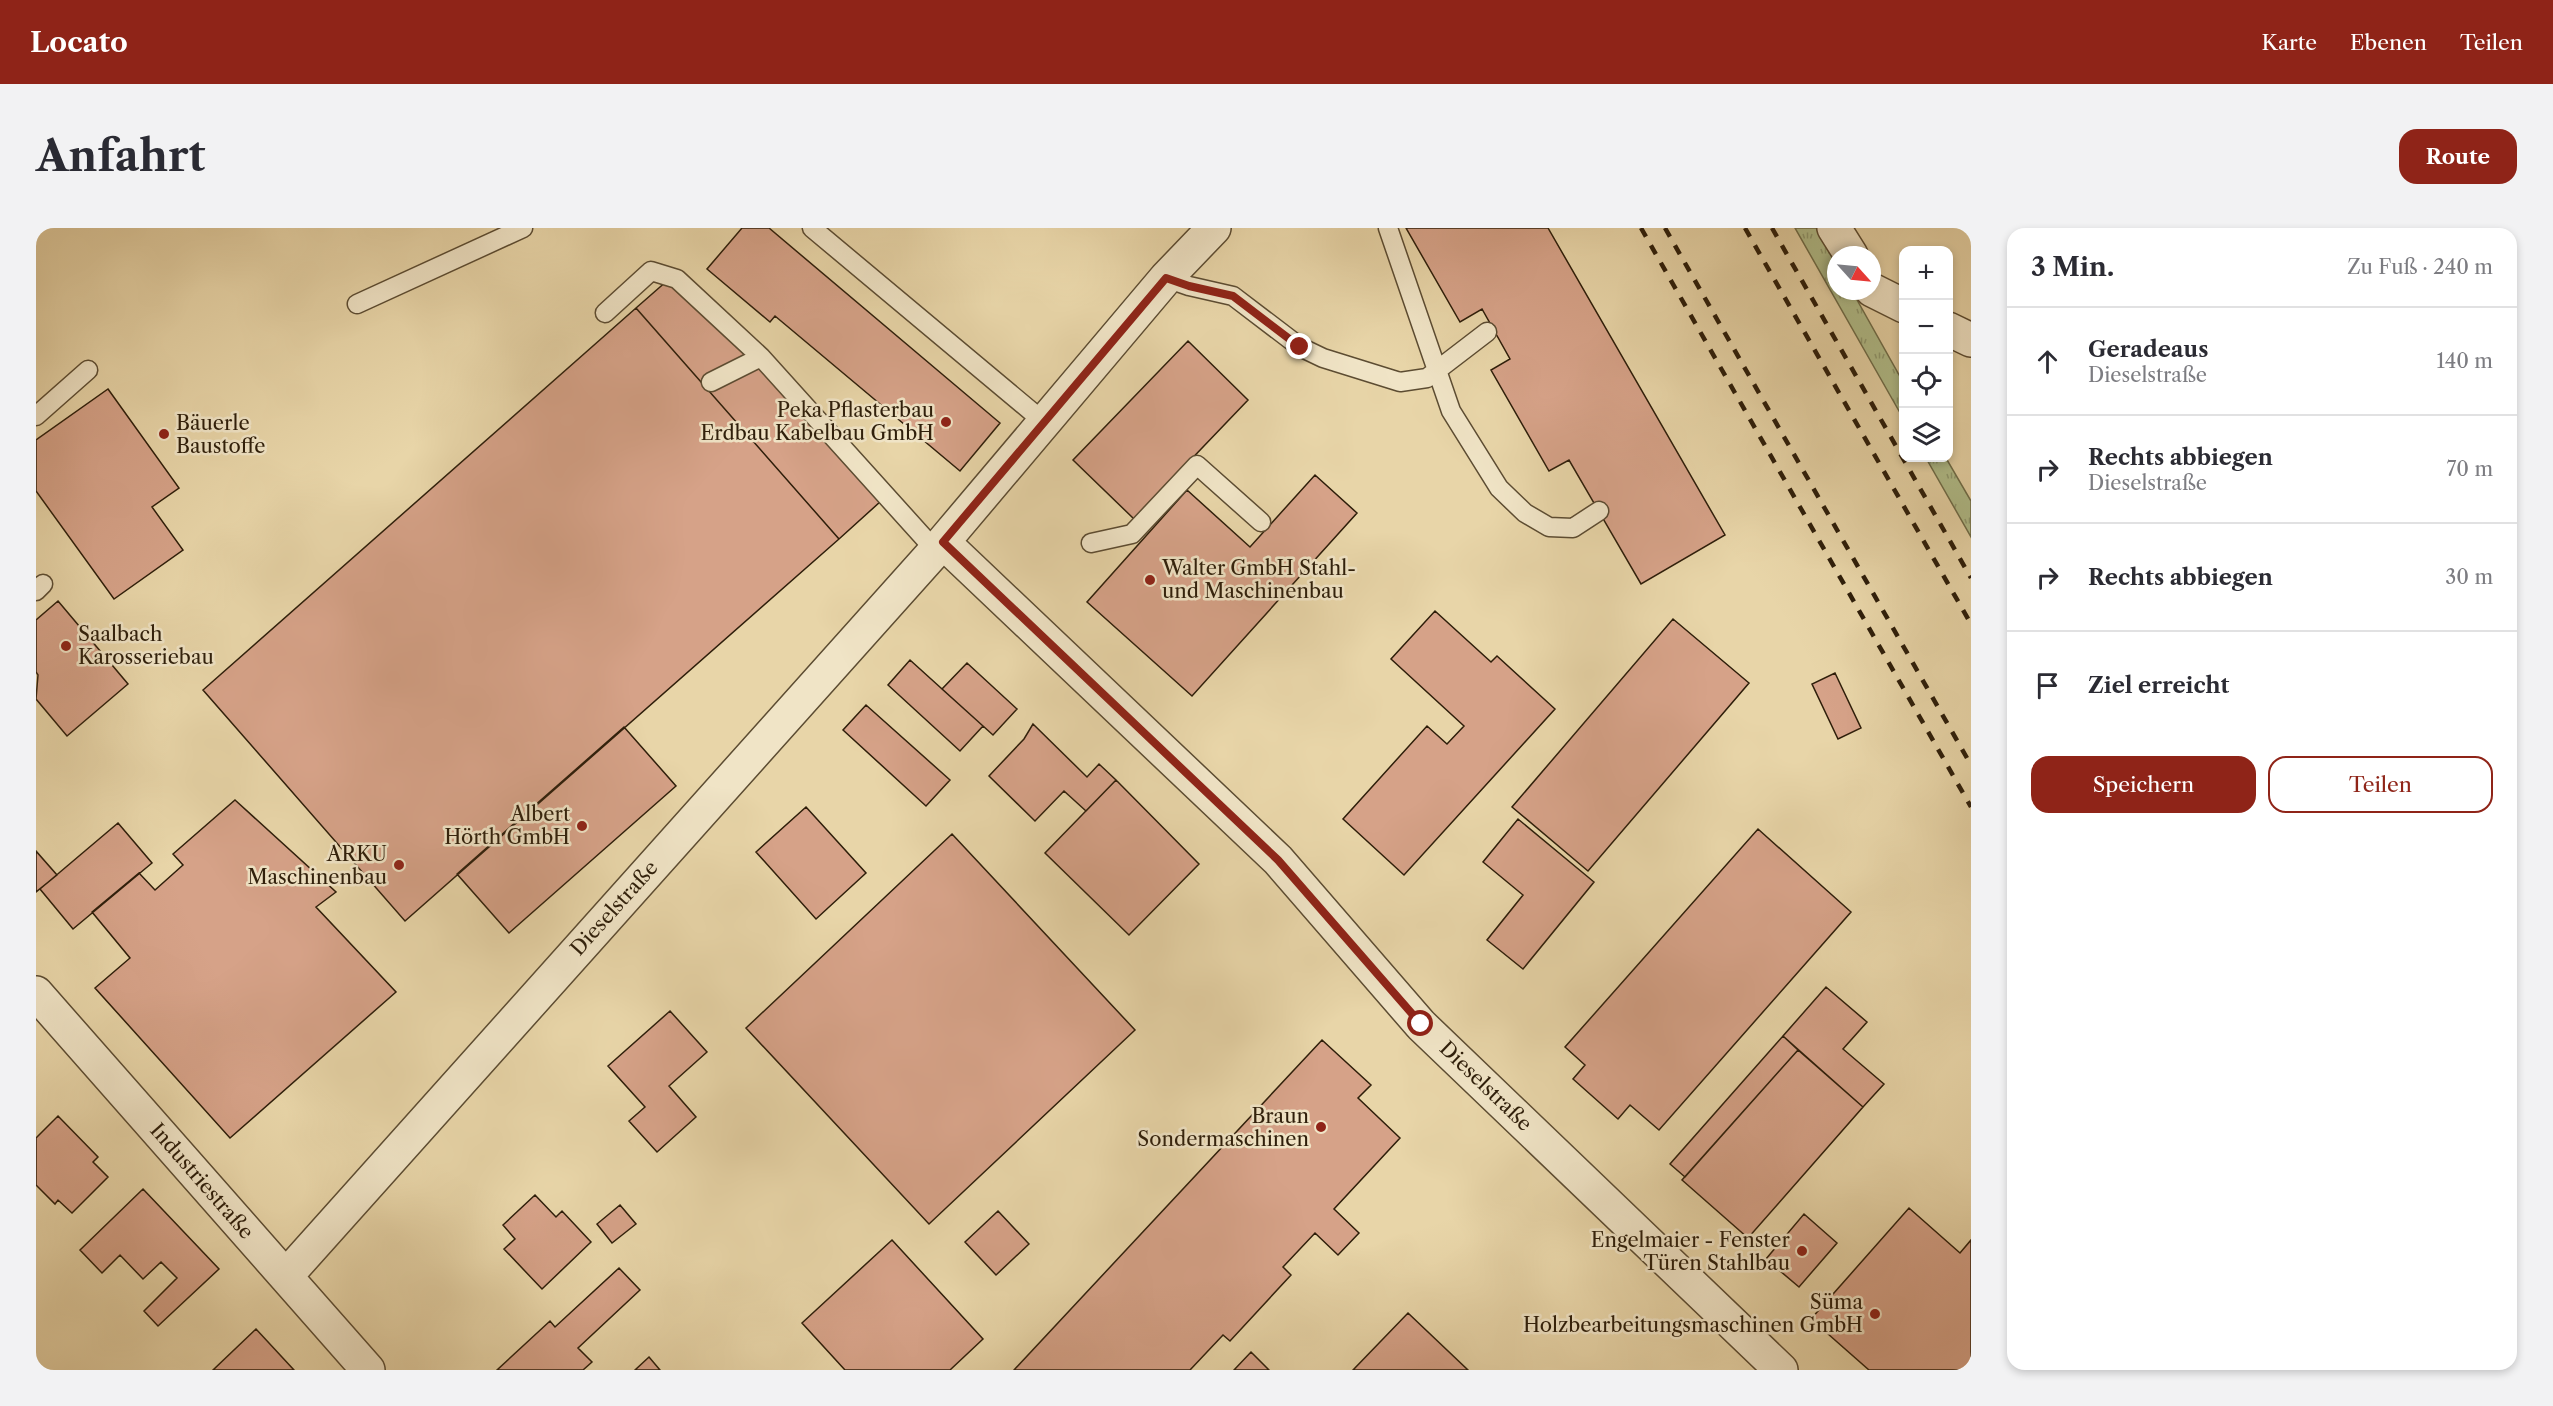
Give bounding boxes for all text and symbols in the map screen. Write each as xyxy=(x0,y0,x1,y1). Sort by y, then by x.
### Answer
text: Locato xyxy=(30,25,128,59)
text: Karte xyxy=(2262,30,2317,55)
text: Ebenen xyxy=(2350,30,2427,55)
text: Teilen xyxy=(2460,30,2523,55)
button: Route xyxy=(2399,129,2517,184)
text: Anfahrt xyxy=(36,130,205,182)
north arrow xyxy=(1827,246,1881,300)
map controls xyxy=(1899,246,1953,462)
button: + xyxy=(1899,246,1953,300)
text: 3 Min. xyxy=(2031,251,2114,283)
text: Zu Fuß · 240 m xyxy=(2347,255,2493,279)
button: − xyxy=(1899,300,1953,354)
route end xyxy=(1286,333,1312,359)
text: Geradeaus xyxy=(2088,336,2208,363)
icon: ahead xyxy=(2031,345,2064,378)
text: 140 m xyxy=(2436,349,2493,373)
button: locate xyxy=(1899,354,1953,408)
text: Dieselstraße xyxy=(2088,363,2207,387)
place label: Peka Pflasterbau Erdbau Kabelbau GmbH xyxy=(701,398,934,445)
button: layers xyxy=(1899,408,1953,462)
place label: Bäuerle Baustoffe xyxy=(176,411,265,458)
marker: Peka Pflasterbau Erdbau Kabelbau GmbH xyxy=(939,415,953,429)
marker: Bäuerle Baustoffe xyxy=(157,427,171,441)
text: Rechts abbiegen xyxy=(2088,444,2273,471)
icon: right xyxy=(2031,453,2064,486)
text: 70 m xyxy=(2447,457,2493,481)
text: Dieselstraße xyxy=(2088,471,2207,495)
place label: Walter GmbH Stahl- und Maschinenbau xyxy=(1161,556,1356,603)
icon: right xyxy=(2031,561,2064,594)
text: Rechts abbiegen xyxy=(2088,564,2273,591)
text: 30 m xyxy=(2445,565,2493,589)
marker: Walter GmbH Stahl- und Maschinenbau xyxy=(1143,573,1157,587)
place label: Saalbach Karosseriebau xyxy=(78,622,214,669)
marker: Saalbach Karosseriebau xyxy=(59,639,73,653)
icon: arrive xyxy=(2031,669,2064,702)
text: Ziel erreicht xyxy=(2088,672,2229,699)
button: Speichern xyxy=(2031,756,2256,813)
button: Teilen xyxy=(2268,756,2493,813)
place label: Albert Hörth GmbH xyxy=(444,802,570,849)
marker: Albert Hörth GmbH xyxy=(575,819,589,833)
place label: ARKU Maschinenbau xyxy=(247,842,387,889)
street label: Dieselstraße xyxy=(565,856,663,960)
marker: ARKU Maschinenbau xyxy=(392,858,406,872)
route start xyxy=(1407,1010,1433,1036)
street label: Dieselstraße xyxy=(1435,1036,1537,1136)
place label: Braun Sondermaschinen xyxy=(1137,1104,1309,1151)
street label: Industriestraße xyxy=(145,1118,259,1244)
marker: Braun Sondermaschinen xyxy=(1314,1120,1328,1134)
place label: Engelmaier - Fenster Türen Stahlbau xyxy=(1591,1228,1791,1275)
marker: Engelmaier - Fenster Türen Stahlbau xyxy=(1795,1244,1809,1258)
place label: Süma Holzbearbeitungsmaschinen GmbH xyxy=(1523,1290,1863,1337)
marker: Süma Holzbearbeitungsmaschinen GmbH xyxy=(1868,1307,1882,1321)

